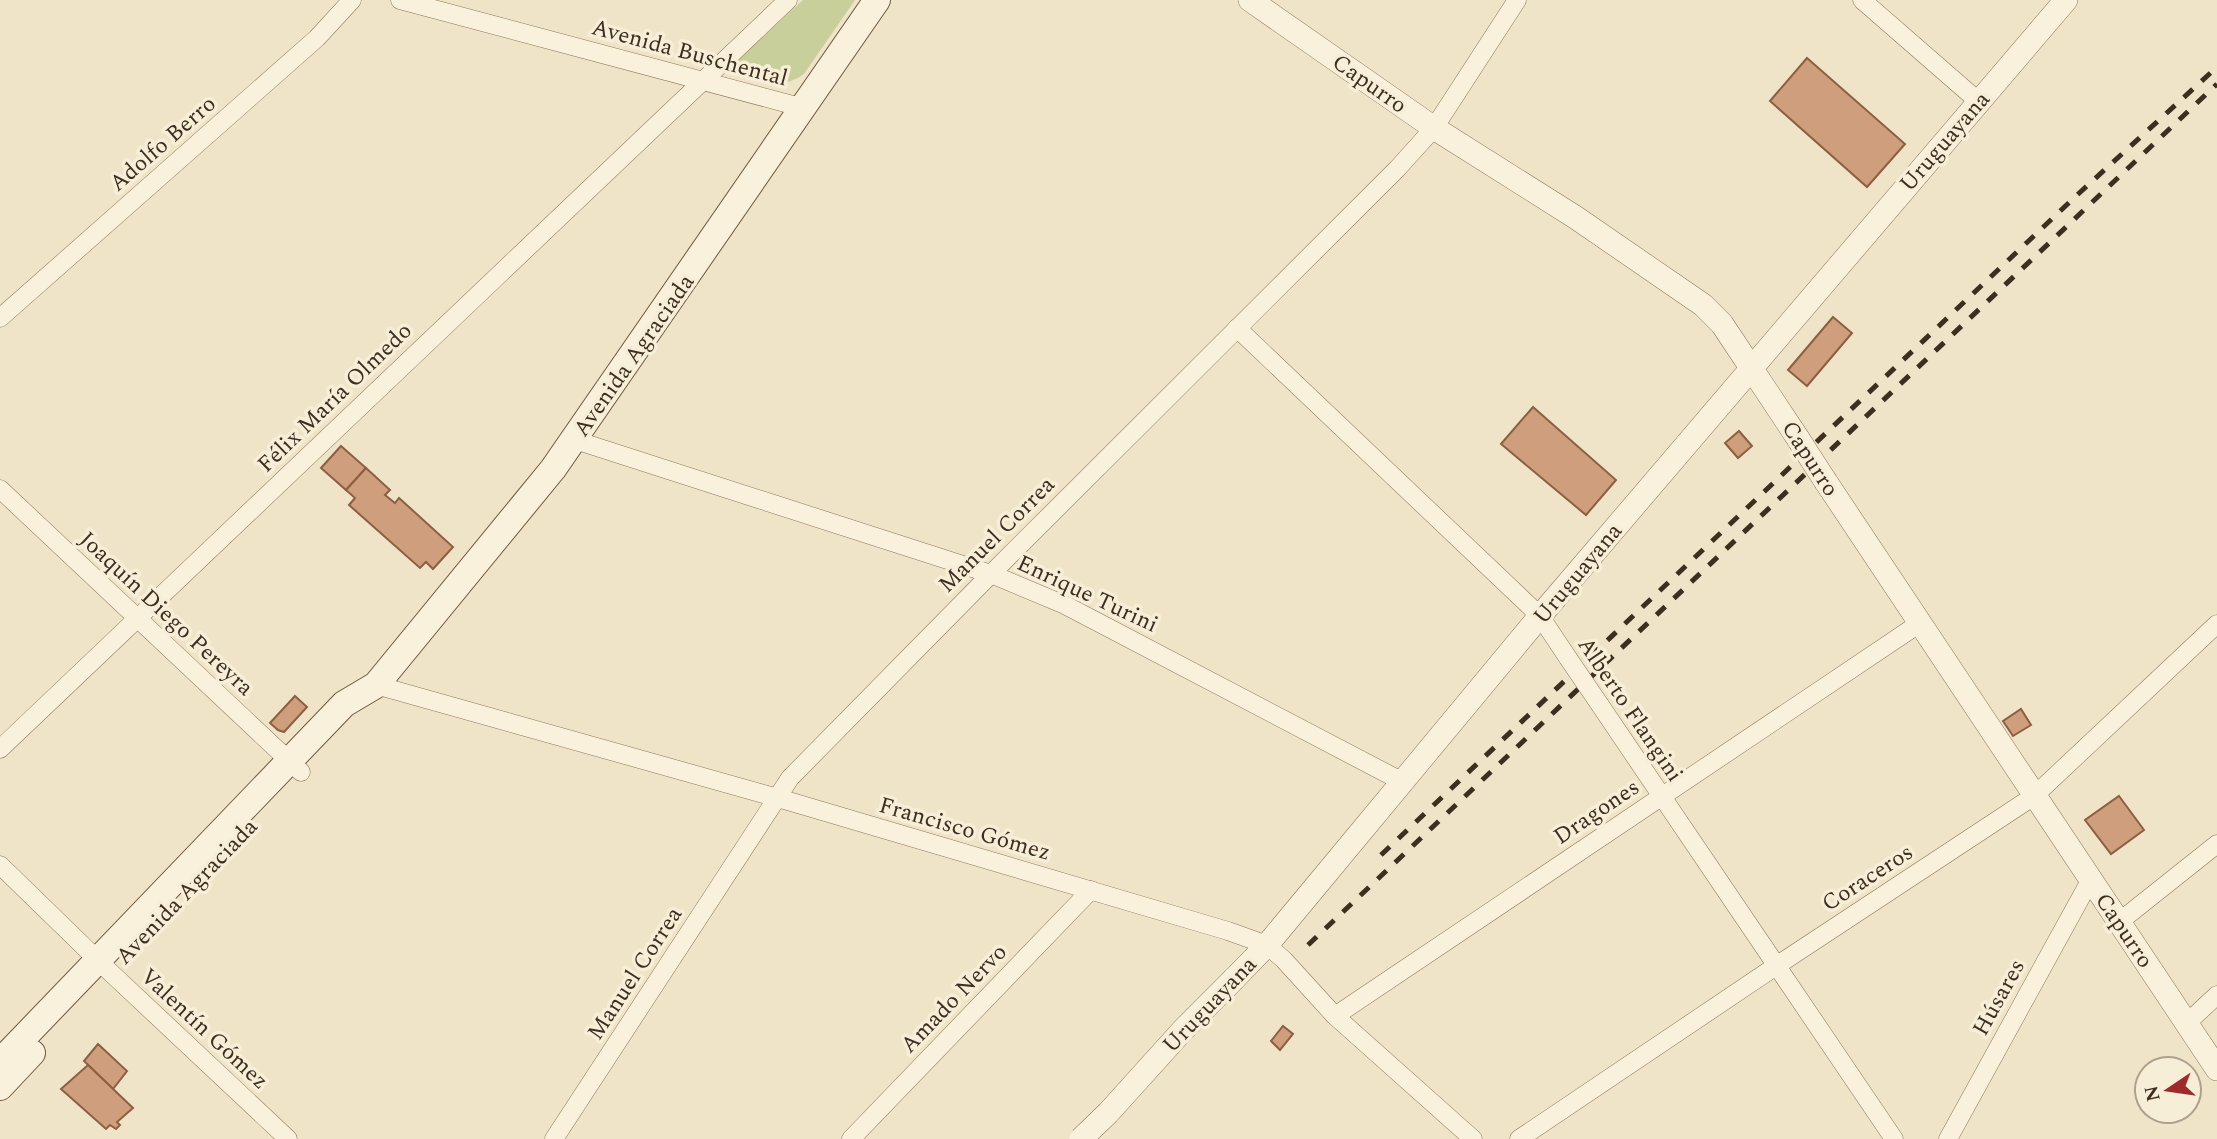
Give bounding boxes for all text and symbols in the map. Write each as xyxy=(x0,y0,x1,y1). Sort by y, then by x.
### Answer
street label: Avenida Buschental xyxy=(588,10,792,96)
street label: Capurro xyxy=(1324,46,1414,123)
street label: Uruguayana xyxy=(1891,84,1999,200)
street label: Adolfo Berro xyxy=(102,88,224,201)
street label: Avenida Agraciada xyxy=(565,267,704,445)
street label: Félix María Olmedo xyxy=(250,315,421,481)
street label: Capurro xyxy=(1772,414,1847,504)
street label: Manuel Correa xyxy=(931,469,1064,602)
street label: Uruguayana xyxy=(1525,515,1631,633)
street label: Joaquín Diego Pereyra xyxy=(71,523,261,705)
street label: Enrique Turini xyxy=(1011,546,1164,642)
street label: Alberto Flangini xyxy=(1568,630,1691,789)
street label: Dragones xyxy=(1547,770,1647,854)
street label: Francisco Gómez xyxy=(875,788,1054,871)
street label: Avenida Agraciada xyxy=(108,811,266,973)
street label: Coraceros xyxy=(1815,835,1921,921)
street label: Capurro xyxy=(2086,886,2162,976)
street label: Manuel Correa xyxy=(579,900,692,1048)
street label: Amado Nervo xyxy=(892,936,1016,1062)
street label: Uruguayana xyxy=(1155,948,1266,1062)
street label: Húsares xyxy=(1964,953,2035,1042)
street label: Valentín Gómez xyxy=(132,960,276,1098)
north arrow xyxy=(2133,1055,2203,1125)
text: N xyxy=(2137,1083,2169,1104)

